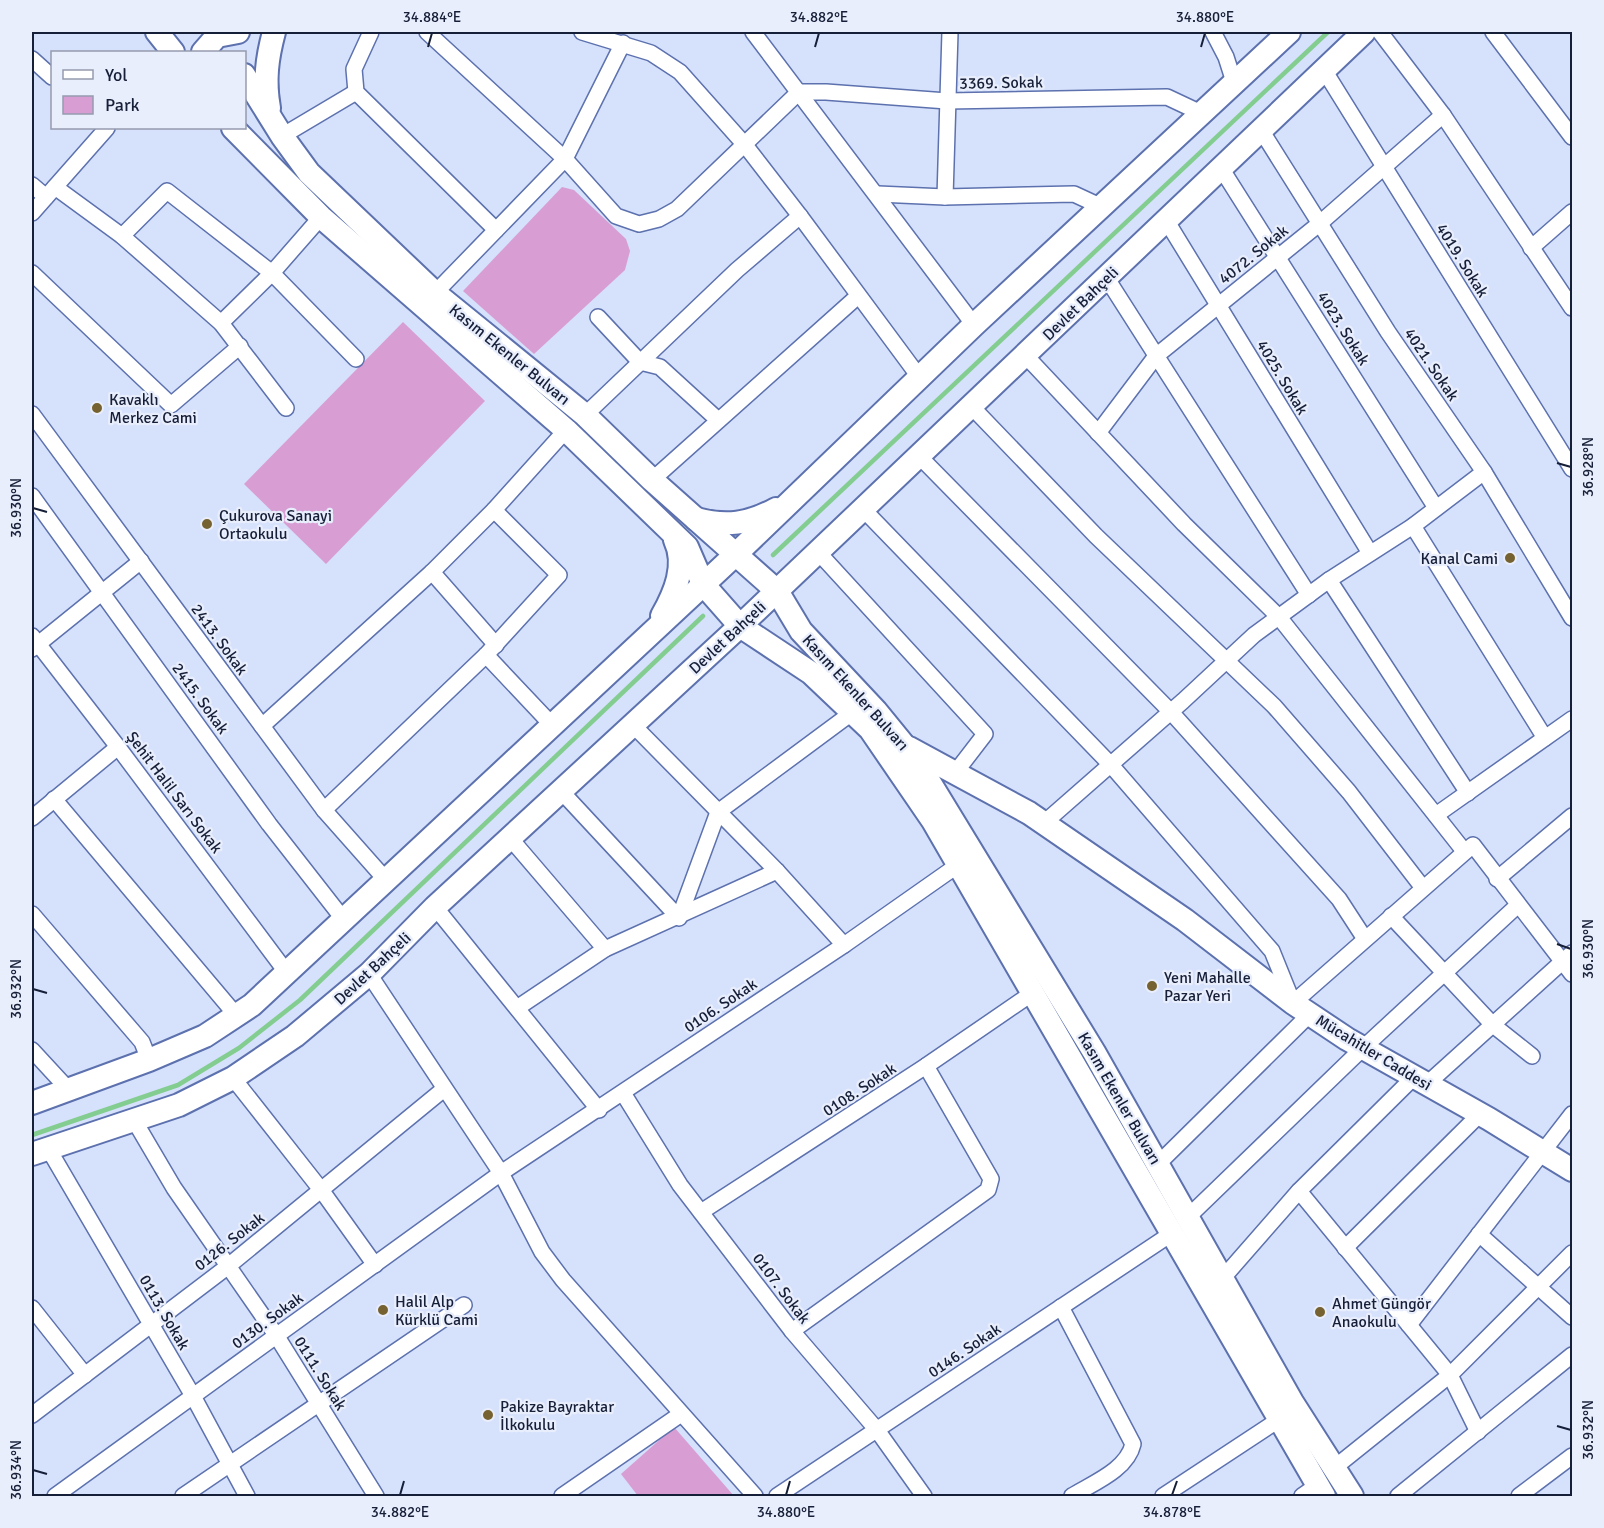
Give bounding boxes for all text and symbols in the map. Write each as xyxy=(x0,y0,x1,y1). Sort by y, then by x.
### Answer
text: 34.884°E xyxy=(403,8,461,26)
text: 34.882°E xyxy=(790,8,848,26)
text: 34.880°E xyxy=(1176,8,1234,26)
legend xyxy=(51,51,246,129)
text: Yol xyxy=(105,64,128,86)
street label: 3369. Sokak xyxy=(959,72,1043,94)
text: Park xyxy=(105,94,140,116)
street label: 4019. Sokak xyxy=(1432,220,1493,301)
street label: 4072. Sokak xyxy=(1215,221,1292,289)
street label: Devlet Bahçeli xyxy=(1038,262,1123,345)
street label: 4023. Sokak xyxy=(1313,288,1374,369)
street label: Kasım Ekenler Bulvarı xyxy=(445,300,574,410)
street label: 4021. Sokak xyxy=(1399,324,1463,405)
street label: 4025. Sokak xyxy=(1252,337,1312,419)
place label: Kavaklı Merkez Cami xyxy=(109,390,197,428)
marker: Kavaklı Merkez Cami xyxy=(90,401,104,415)
text: 36.928°N xyxy=(1579,437,1597,497)
text: 36.930°N xyxy=(7,478,25,538)
place label: Çukurova Sanayi Ortaokulu xyxy=(219,506,332,544)
marker: Çukurova Sanayi Ortaokulu xyxy=(200,517,214,531)
place label: Kanal Cami xyxy=(1421,549,1498,569)
marker: Kanal Cami xyxy=(1503,551,1517,565)
street label: Devlet Bahçeli xyxy=(685,597,770,678)
street label: 2413. Sokak xyxy=(187,600,252,679)
street label: Kasım Ekenler Bulvarı xyxy=(798,630,913,755)
street label: 2415. Sokak xyxy=(168,659,233,738)
street label: Şehit Halil Sarı Sokak xyxy=(122,728,227,858)
text: 36.930°N xyxy=(1579,919,1597,979)
street label: Devlet Bahçeli xyxy=(330,928,415,1009)
text: 36.932°N xyxy=(7,959,25,1019)
place label: Yeni Mahalle Pazar Yeri xyxy=(1164,968,1251,1006)
street label: 0106. Sokak xyxy=(680,974,761,1038)
marker: Yeni Mahalle Pazar Yeri xyxy=(1145,979,1159,993)
street label: Mücahitler Caddesi xyxy=(1312,1010,1435,1095)
street label: Kasım Ekenler Bulvarı xyxy=(1073,1029,1165,1168)
street label: 0108. Sokak xyxy=(819,1059,900,1121)
street label: 0126. Sokak xyxy=(190,1208,269,1275)
street label: 0107. Sokak xyxy=(748,1249,814,1328)
street label: 0113. Sokak xyxy=(135,1271,194,1354)
street label: 0130. Sokak xyxy=(228,1288,307,1353)
place label: Halil Alp Kürklü Cami xyxy=(395,1292,478,1330)
place label: Ahmet Güngör Anaokulu xyxy=(1332,1294,1431,1332)
marker: Halil Alp Kürklü Cami xyxy=(376,1303,390,1317)
marker: Ahmet Güngör Anaokulu xyxy=(1313,1305,1327,1319)
street label: 0146. Sokak xyxy=(924,1319,1005,1383)
street label: 0111. Sokak xyxy=(290,1333,351,1414)
place label: Pakize Bayraktar İlkokulu xyxy=(500,1397,614,1435)
text: 36.932°N xyxy=(1579,1400,1597,1460)
marker: Pakize Bayraktar İlkokulu xyxy=(481,1408,495,1422)
text: 36.934°N xyxy=(7,1440,25,1500)
text: 34.882°E xyxy=(371,1503,429,1521)
text: 34.880°E xyxy=(757,1503,815,1521)
text: 34.878°E xyxy=(1143,1503,1201,1521)

